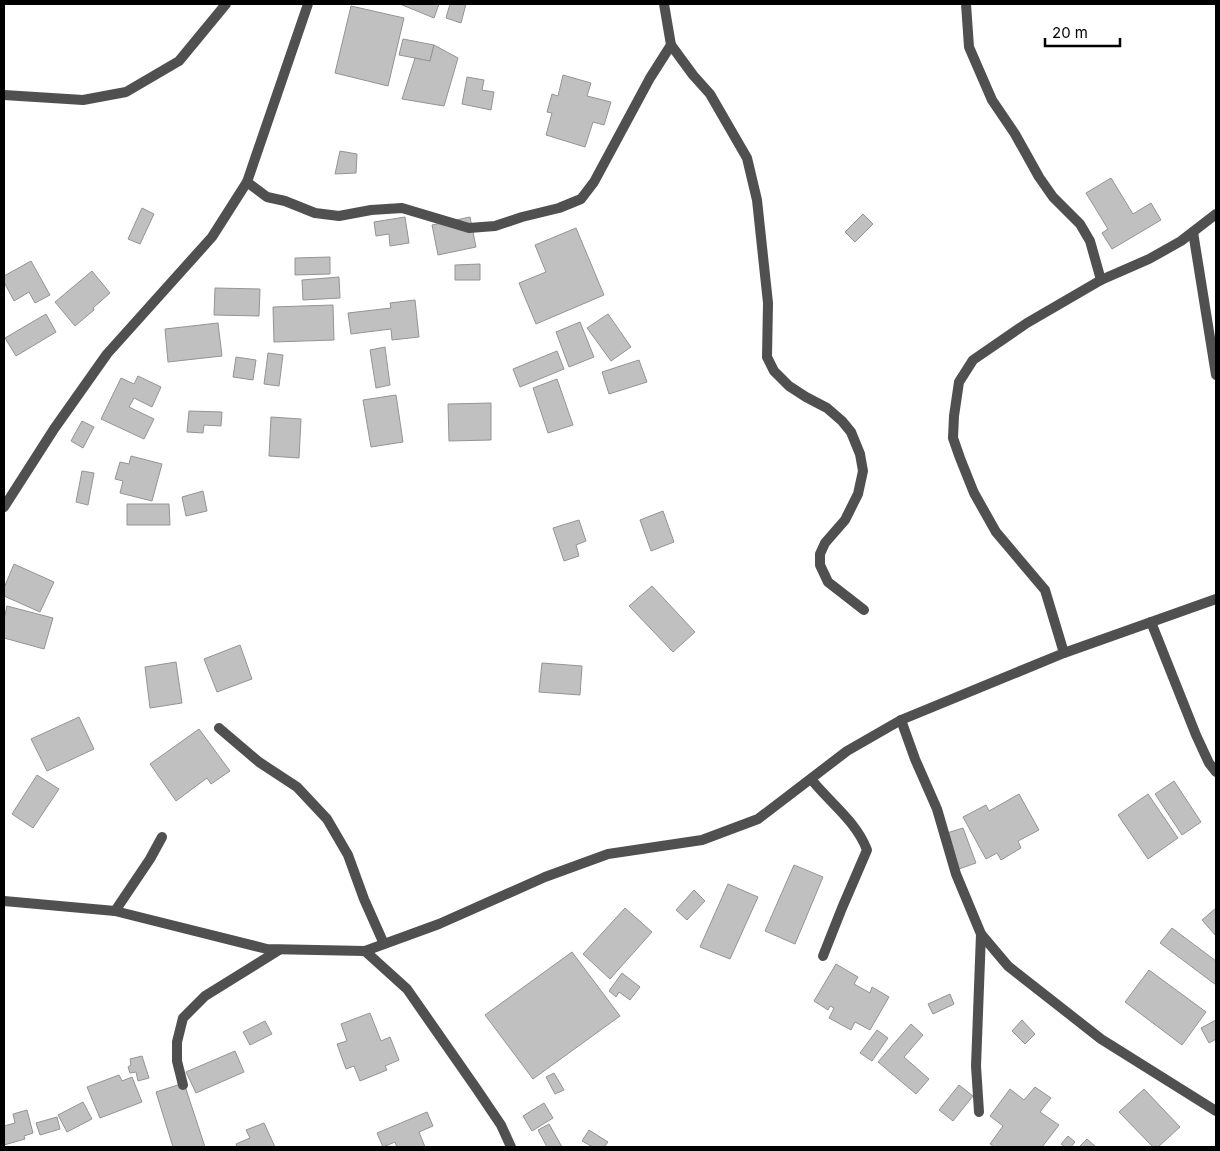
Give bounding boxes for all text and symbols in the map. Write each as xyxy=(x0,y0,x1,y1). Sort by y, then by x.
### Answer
scale bar xyxy=(1045,15,1120,47)
text: 20 m xyxy=(1052,23,1088,42)

